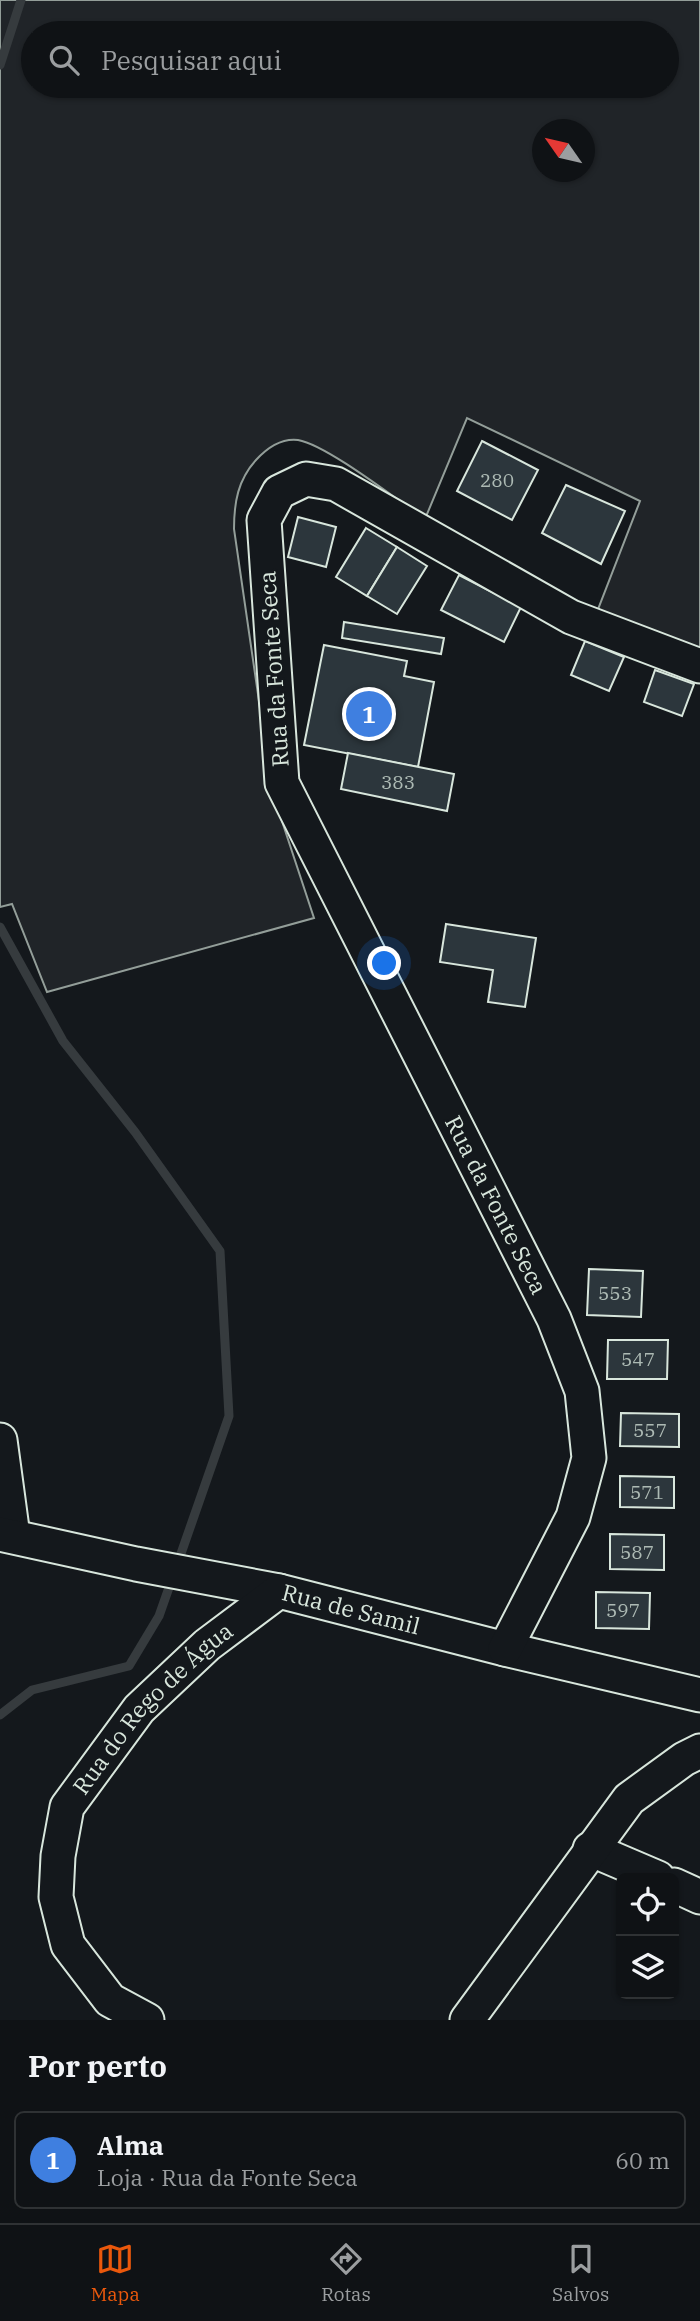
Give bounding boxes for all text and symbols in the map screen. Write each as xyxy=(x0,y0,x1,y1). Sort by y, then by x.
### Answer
search box xyxy=(21,21,679,98)
icon: search xyxy=(45,41,83,79)
text: Pesquisar aqui xyxy=(101,43,282,77)
north arrow xyxy=(532,119,595,182)
house number: 280 xyxy=(480,468,514,492)
street label: Rua da Fonte Seca xyxy=(251,570,295,768)
pin: 1 xyxy=(346,688,392,740)
house number: 383 xyxy=(381,770,415,794)
your location xyxy=(367,946,401,980)
street label: Rua da Fonte Seca xyxy=(439,1110,555,1299)
house number: 553 xyxy=(598,1281,632,1305)
house number: 547 xyxy=(621,1347,655,1371)
house number: 557 xyxy=(633,1418,667,1442)
house number: 571 xyxy=(630,1480,664,1504)
house number: 587 xyxy=(620,1540,654,1564)
street label: Rua de Samil xyxy=(279,1576,423,1641)
house number: 597 xyxy=(606,1598,640,1622)
street label: Rua do Rego de Água xyxy=(65,1615,238,1800)
map controls xyxy=(616,1873,679,1999)
button: locate xyxy=(616,1873,679,1936)
button: layers xyxy=(616,1936,679,1999)
text: Por perto xyxy=(28,2046,167,2085)
text: Alma xyxy=(97,2128,164,2162)
text: 1 xyxy=(46,2145,60,2175)
text: 60 m xyxy=(615,2145,670,2175)
text: Loja · Rua da Fonte Seca xyxy=(97,2162,358,2192)
tab: Mapa xyxy=(91,2240,140,2306)
tab: Rotas xyxy=(321,2240,371,2306)
tab: Salvos xyxy=(552,2240,609,2306)

